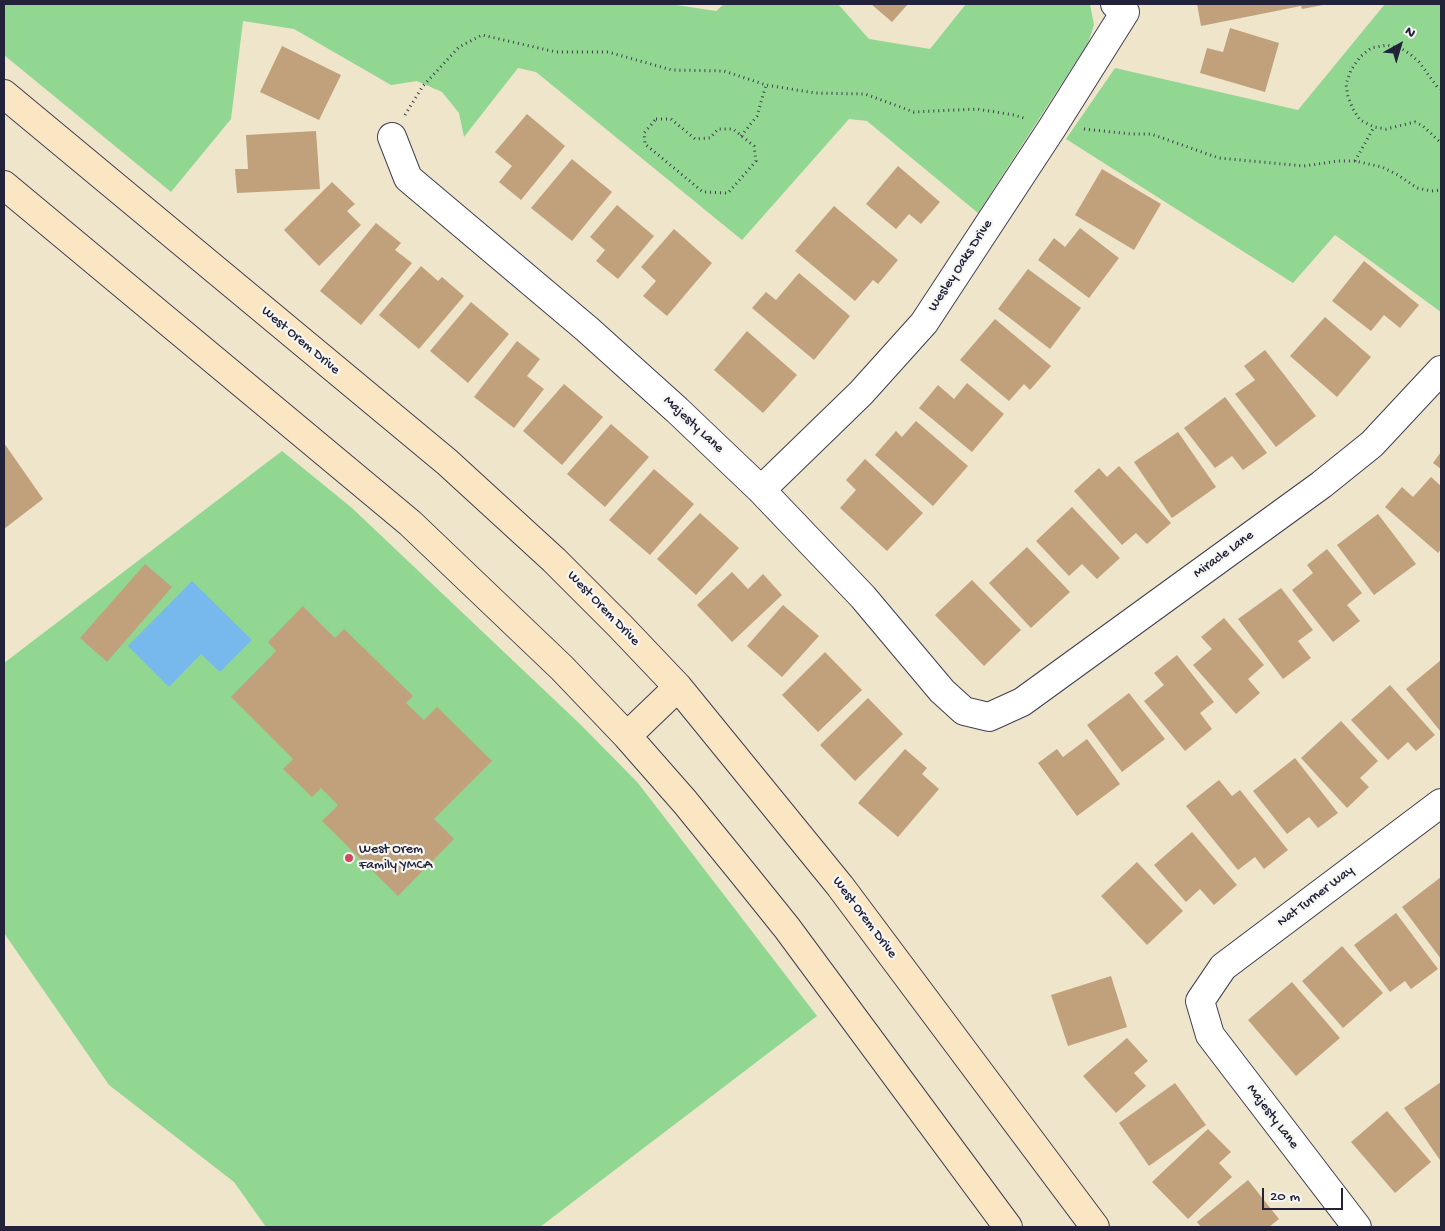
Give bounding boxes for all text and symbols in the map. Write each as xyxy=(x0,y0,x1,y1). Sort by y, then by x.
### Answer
north arrow xyxy=(1375,20,1425,70)
text: N xyxy=(1401,23,1419,42)
street label: Wesley Oaks Drive xyxy=(925,217,997,315)
street label: West Orem Drive xyxy=(257,303,343,379)
street label: Majesty Lane xyxy=(659,393,727,457)
street label: Miracle Lane xyxy=(1190,527,1258,583)
street label: West Orem Drive xyxy=(563,568,643,650)
place label: West Orem Family YMCA xyxy=(359,842,432,874)
marker: West Orem Family YMCA xyxy=(343,852,355,864)
street label: Nat Turner Way xyxy=(1274,863,1358,931)
street label: West Orem Drive xyxy=(828,874,900,962)
street label: Majesty Lane xyxy=(1242,1081,1302,1153)
scale bar xyxy=(1265,1178,1346,1210)
text: 20 m xyxy=(1270,1188,1300,1206)

